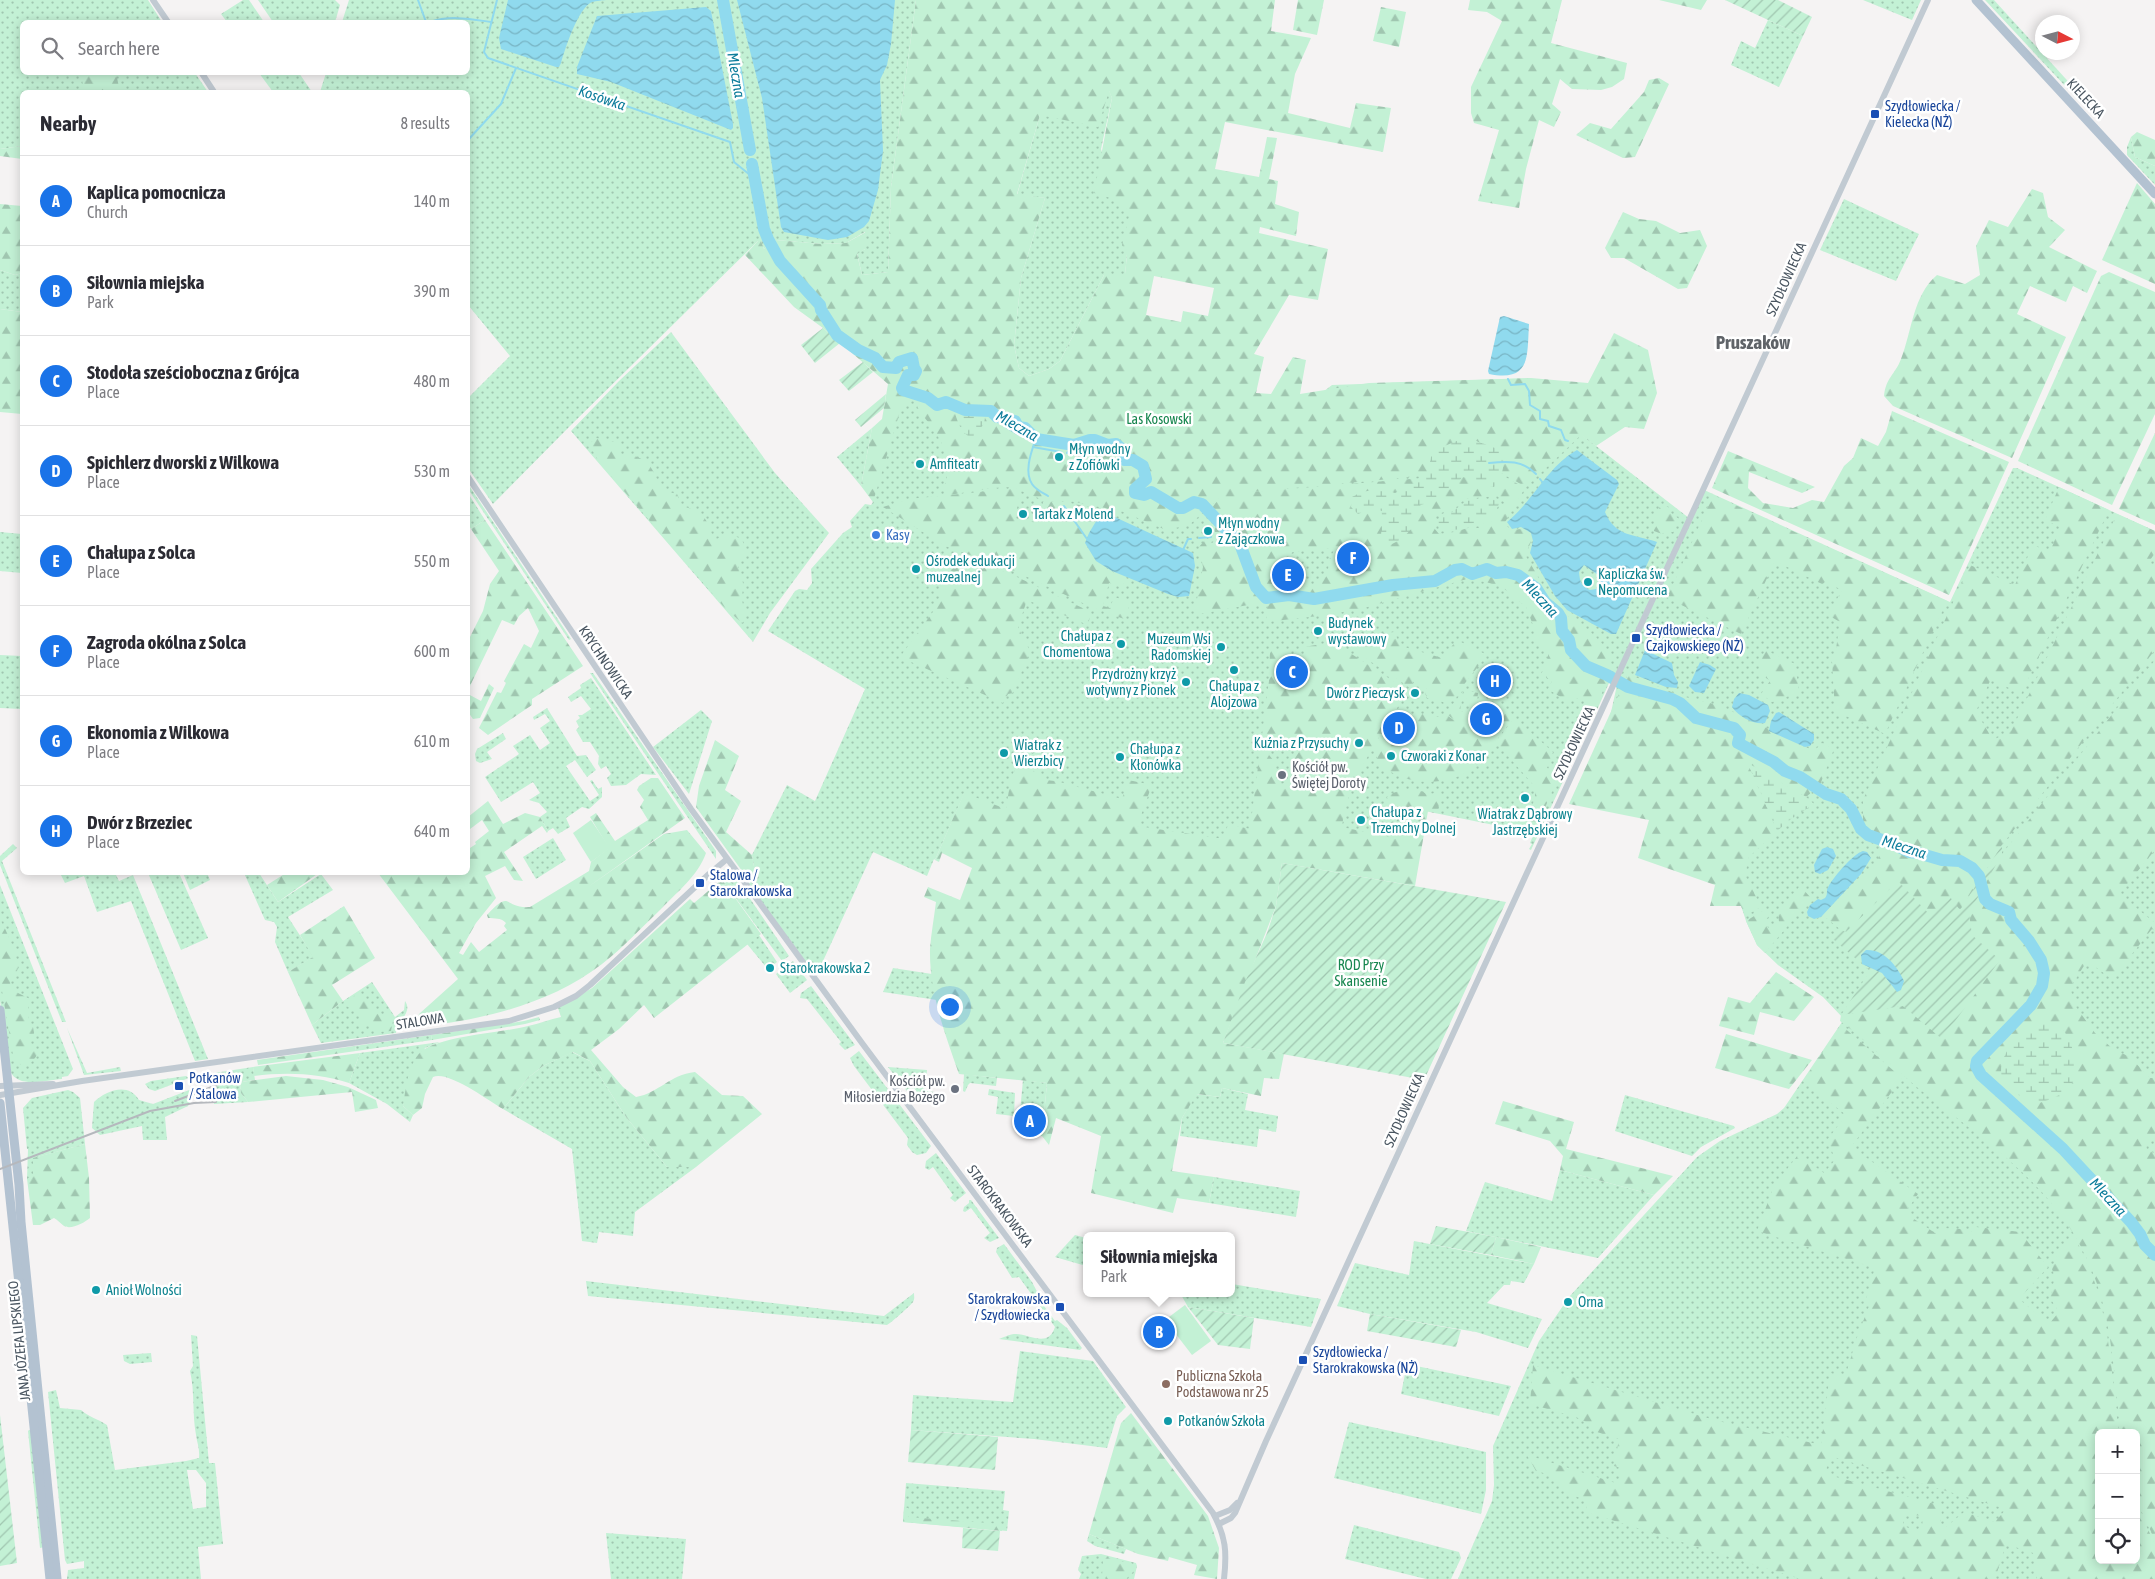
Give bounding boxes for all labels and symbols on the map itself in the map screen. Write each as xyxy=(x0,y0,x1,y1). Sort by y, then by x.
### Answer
north arrow xyxy=(2035,15,2080,60)
water label: Mleczna xyxy=(724,51,749,99)
street label: KIELECKA xyxy=(2064,75,2108,121)
water label: Kosówka xyxy=(576,82,628,113)
place label: Szydłowiecka / Kielecka (NŻ) xyxy=(1885,98,1961,130)
marker: Szydłowiecka / Kielecka (NŻ) xyxy=(1869,108,1881,120)
street label: SZYDŁOWIECKA xyxy=(1763,239,1809,318)
district label: Pruszaków xyxy=(1716,331,1791,353)
water label: Mleczna xyxy=(993,407,1041,444)
park label: Las Kosowski xyxy=(1126,411,1192,427)
place label: Młyn wodny z Zofiówki xyxy=(1069,441,1131,473)
marker: Młyn wodny z Zofiówki xyxy=(1053,451,1065,463)
place label: Amfiteatr xyxy=(930,456,980,472)
marker: Amfiteatr xyxy=(914,458,926,470)
place label: Tartak z Molend xyxy=(1033,506,1114,522)
marker: Tartak z Molend xyxy=(1017,508,1029,520)
place label: Młyn wodny z Zajączkowa xyxy=(1218,515,1285,547)
marker: Młyn wodny z Zajączkowa xyxy=(1202,525,1214,537)
place label: Kasy xyxy=(886,527,910,543)
marker: Kasy xyxy=(870,529,882,541)
pin: F xyxy=(1337,539,1369,577)
place label: Ośrodek edukacji muzealnej xyxy=(926,553,1015,585)
pin: E xyxy=(1272,556,1304,594)
marker: Ośrodek edukacji muzealnej xyxy=(910,563,922,575)
place label: Kapliczka św. Nepomucena xyxy=(1598,566,1668,598)
water label: Mleczna xyxy=(1519,575,1562,620)
marker: Kapliczka św. Nepomucena xyxy=(1582,576,1594,588)
place label: Budynek wystawowy xyxy=(1328,615,1387,647)
place label: Szydłowiecka / Czajkowskiego (NŻ) xyxy=(1646,622,1744,654)
street label: KRYCHNOWICKA xyxy=(576,623,636,701)
marker: Budynek wystawowy xyxy=(1312,625,1324,637)
place label: Chałupa z Chomentowa xyxy=(1043,628,1111,660)
place label: Muzeum Wsi Radomskiej xyxy=(1147,631,1211,663)
marker: Szydłowiecka / Czajkowskiego (NŻ) xyxy=(1630,632,1642,644)
marker: Chałupa z Chomentowa xyxy=(1115,638,1127,650)
marker: Muzeum Wsi Radomskiej xyxy=(1215,641,1227,653)
pin: C xyxy=(1276,653,1308,691)
pin: H xyxy=(1479,662,1511,700)
marker: Chałupa z Alojzowa xyxy=(1228,664,1240,676)
place label: Przydrożny krzyż wotywny z Pionek xyxy=(1086,666,1176,698)
marker: Przydrożny krzyż wotywny z Pionek xyxy=(1180,676,1192,688)
place label: Chałupa z Alojzowa xyxy=(1209,678,1259,710)
place label: Dwór z Pieczysk xyxy=(1326,685,1405,701)
marker: Dwór z Pieczysk xyxy=(1409,687,1421,699)
pin: G xyxy=(1470,700,1502,738)
street label: SZYDŁOWIECKA xyxy=(1550,704,1598,782)
pin: D xyxy=(1383,709,1415,747)
place label: Kuźnia z Przysuchy xyxy=(1254,735,1349,751)
place label: Wiatrak z Wierzbicy xyxy=(1014,737,1064,769)
marker: Kuźnia z Przysuchy xyxy=(1353,737,1365,749)
place label: Chałupa z Kłonówka xyxy=(1130,741,1181,773)
marker: Wiatrak z Wierzbicy xyxy=(998,747,1010,759)
place label: Czworaki z Konar xyxy=(1401,748,1487,764)
marker: Czworaki z Konar xyxy=(1385,750,1397,762)
marker: Chałupa z Kłonówka xyxy=(1114,751,1126,763)
place label: Kościół pw. Świętej Doroty xyxy=(1292,759,1366,791)
marker: Kościół pw. Świętej Doroty xyxy=(1276,769,1288,781)
marker: Wiatrak z Dąbrowy Jastrzębskiej xyxy=(1519,792,1531,804)
place label: Chałupa z Trzemchy Dolnej xyxy=(1371,804,1456,836)
place label: Wiatrak z Dąbrowy Jastrzębskiej xyxy=(1478,806,1573,838)
marker: Chałupa z Trzemchy Dolnej xyxy=(1355,814,1367,826)
water label: Mleczna xyxy=(1880,831,1928,862)
place label: Stalowa / Starokrakowska xyxy=(710,867,792,899)
marker: Stalowa / Starokrakowska xyxy=(694,877,706,889)
park label: ROD Przy Skansenie xyxy=(1334,957,1388,989)
place label: Starokrakowska 2 xyxy=(780,960,870,976)
marker: Starokrakowska 2 xyxy=(764,962,776,974)
your location xyxy=(937,994,963,1020)
street label: STALOWA xyxy=(395,1009,445,1033)
place label: Potkanów / Stalowa xyxy=(189,1070,241,1102)
street label: SZYDŁOWIECKA xyxy=(1381,1070,1427,1149)
place label: Kościół pw. Miłosierdzia Bożego xyxy=(844,1073,945,1105)
marker: Potkanów / Stalowa xyxy=(173,1080,185,1092)
marker: Kościół pw. Miłosierdzia Bożego xyxy=(949,1083,961,1095)
pin: A xyxy=(1014,1102,1046,1140)
street label: STAROKRAKOWSKA xyxy=(964,1162,1036,1250)
water label: Mleczna xyxy=(2087,1174,2130,1219)
street label: JANA JÓZEFA LIPSKIEGO xyxy=(5,1280,33,1402)
place label: Anioł Wolności xyxy=(106,1282,182,1298)
marker: Anioł Wolności xyxy=(90,1284,102,1296)
place label: Starokrakowska / Szydłowiecka xyxy=(968,1291,1050,1323)
place label: Orna xyxy=(1578,1294,1604,1310)
marker: Orna xyxy=(1562,1296,1574,1308)
marker: Starokrakowska / Szydłowiecka xyxy=(1054,1301,1066,1313)
pin: B xyxy=(1143,1313,1175,1351)
place label: Szydłowiecka / Starokrakowska (NŻ) xyxy=(1313,1344,1418,1376)
marker: Szydłowiecka / Starokrakowska (NŻ) xyxy=(1297,1354,1309,1366)
place label: Publiczna Szkoła Podstawowa nr 25 xyxy=(1176,1368,1269,1400)
marker: Publiczna Szkoła Podstawowa nr 25 xyxy=(1160,1378,1172,1390)
place label: Potkanów Szkoła xyxy=(1178,1413,1265,1429)
marker: Potkanów Szkoła xyxy=(1162,1415,1174,1427)

